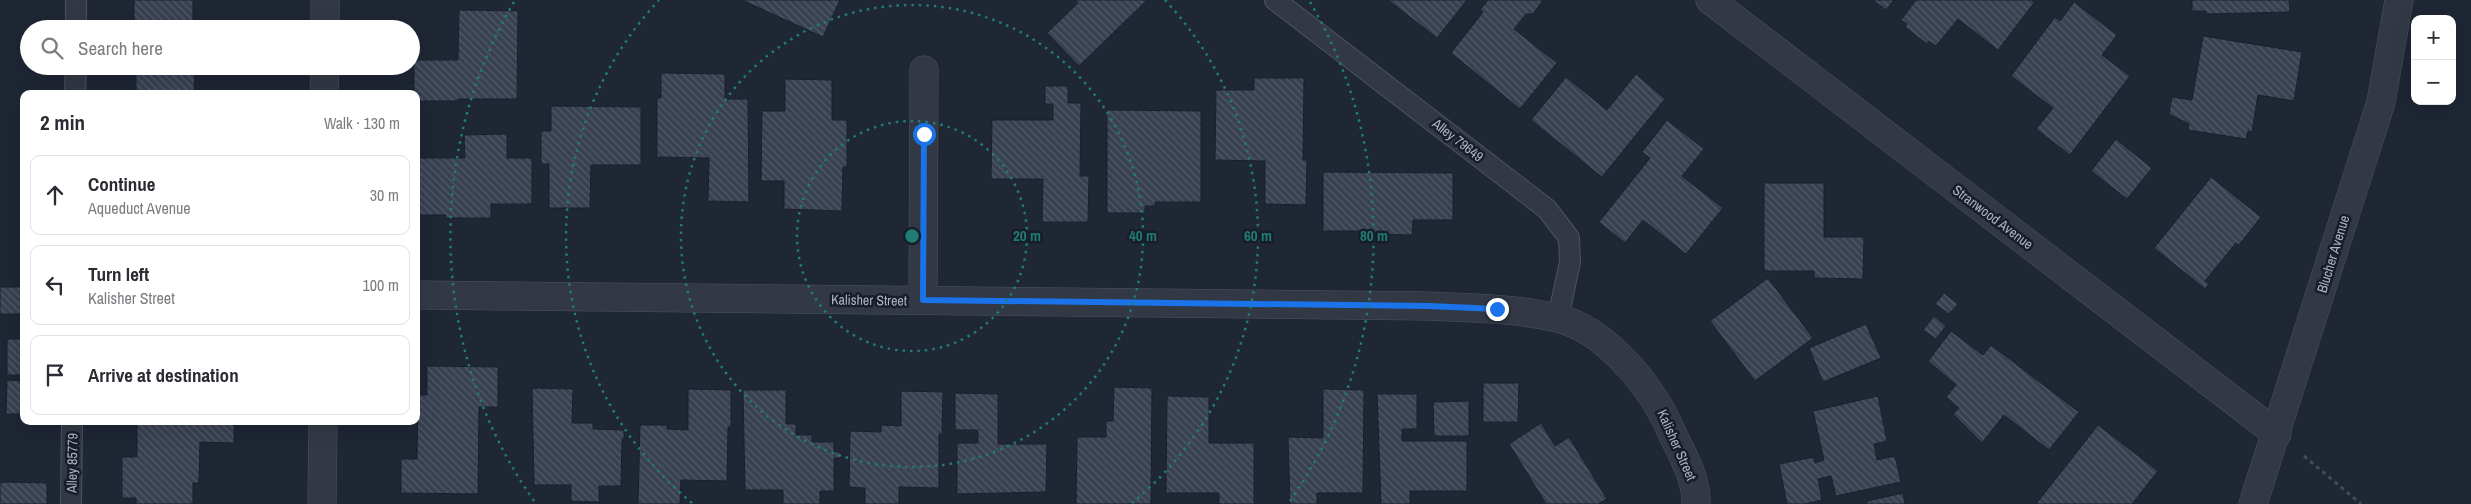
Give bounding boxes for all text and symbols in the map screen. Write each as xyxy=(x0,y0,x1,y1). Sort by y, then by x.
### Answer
map controls xyxy=(2411,15,2456,105)
button: + xyxy=(2411,15,2456,60)
search box xyxy=(20,20,420,75)
icon: search xyxy=(38,34,66,62)
text: Search here xyxy=(78,35,163,61)
button: − xyxy=(2411,60,2456,105)
text: 2 min xyxy=(40,108,85,137)
text: Walk · 130 m xyxy=(324,112,400,134)
street label: Alley 79649 xyxy=(1428,114,1487,166)
route start xyxy=(913,123,936,146)
text: Continue xyxy=(88,171,156,197)
icon: ahead xyxy=(41,181,69,209)
street label: Stranwood Avenue xyxy=(1949,181,2037,253)
text: 30 m xyxy=(370,184,399,206)
text: Aqueduct Avenue xyxy=(88,197,191,219)
street label: Blucher Avenue xyxy=(2313,213,2353,295)
text: 20 m xyxy=(1013,225,1041,246)
text: 40 m xyxy=(1129,225,1157,246)
text: 60 m xyxy=(1244,225,1272,246)
text: 80 m xyxy=(1360,225,1388,246)
centre of rings xyxy=(903,227,921,245)
text: Turn left xyxy=(88,261,149,287)
icon: left xyxy=(41,271,69,299)
text: 100 m xyxy=(363,274,399,296)
text: Kalisher Street xyxy=(88,287,175,309)
street label: Kalisher Street xyxy=(831,290,907,310)
route end xyxy=(1486,298,1509,321)
icon: arrive xyxy=(41,361,69,389)
text: Arrive at destination xyxy=(88,362,239,388)
street label: Kalisher Street xyxy=(1653,407,1701,483)
street label: Alley 85779 xyxy=(62,433,82,494)

